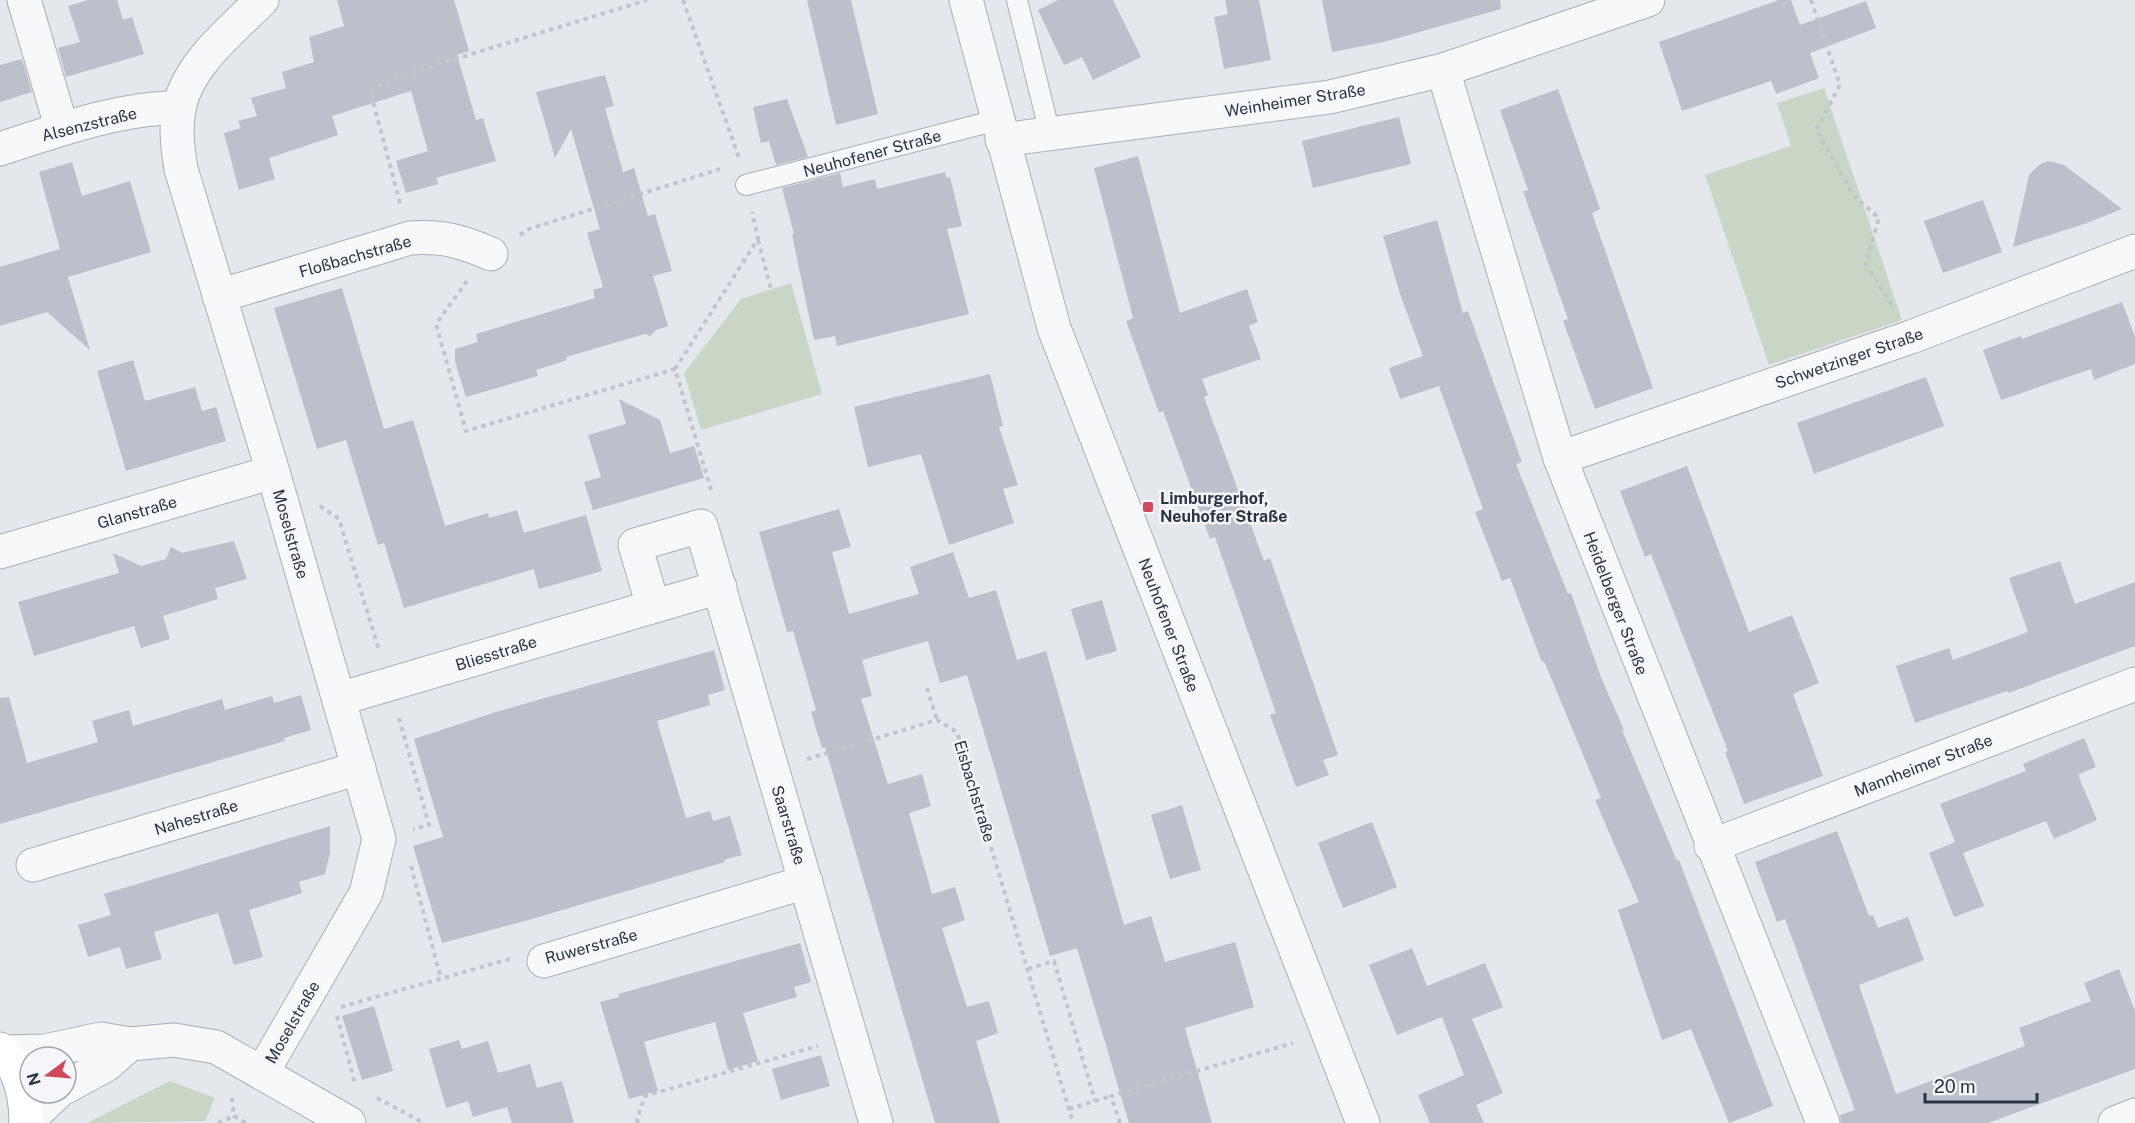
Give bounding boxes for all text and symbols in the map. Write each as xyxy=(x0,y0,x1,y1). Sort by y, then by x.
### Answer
street label: Weinheimer Straße xyxy=(1223,80,1367,121)
street label: Alsenzstraße xyxy=(40,103,139,145)
street label: Neuhofener Straße xyxy=(801,126,943,181)
street label: Floßbachstraße xyxy=(297,231,413,282)
street label: Schwetzinger Straße xyxy=(1773,324,1926,393)
street label: Moselstraße xyxy=(269,487,312,581)
place label: Limburgerhof, Neuhofer Straße xyxy=(1160,489,1287,526)
street label: Glanstraße xyxy=(95,492,179,533)
marker: Limburgerhof, Neuhofer Straße xyxy=(1141,500,1155,514)
street label: Heidelberger Straße xyxy=(1579,529,1652,678)
street label: Neuhofener Straße xyxy=(1134,555,1203,695)
street label: Bliesstraße xyxy=(453,632,539,675)
street label: Mannheimer Straße xyxy=(1851,730,1995,801)
street label: Eisbachstraße xyxy=(950,738,999,844)
street label: Saarstraße xyxy=(767,783,810,867)
street label: Nahestraße xyxy=(152,796,240,839)
street label: Ruwerstraße xyxy=(543,925,639,968)
street label: Moselstraße xyxy=(261,978,324,1067)
north arrow xyxy=(18,1045,78,1105)
scale bar xyxy=(1925,1066,2038,1104)
text: N xyxy=(23,1070,45,1088)
text: 20 m xyxy=(1934,1076,1976,1097)

